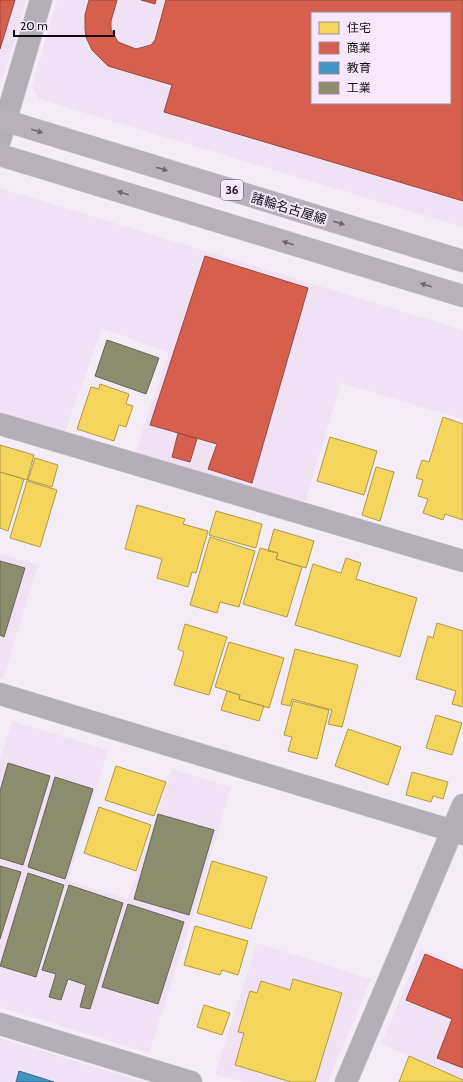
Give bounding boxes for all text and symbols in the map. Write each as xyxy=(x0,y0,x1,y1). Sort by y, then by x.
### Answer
scale bar xyxy=(14,12,114,38)
legend xyxy=(311,12,451,104)
text: 20 m xyxy=(20,18,48,33)
text: 住宅 xyxy=(347,20,371,35)
text: 商業 xyxy=(347,40,371,55)
text: 教育 xyxy=(347,60,371,75)
text: 工業 xyxy=(347,80,371,95)
one-way arrow xyxy=(32,128,44,134)
one-way arrow xyxy=(156,166,168,172)
road number: 36 xyxy=(221,180,243,200)
street label: 諸輪名古屋線 xyxy=(249,189,329,227)
one-way arrow xyxy=(117,190,129,196)
one-way arrow xyxy=(334,220,346,226)
one-way arrow xyxy=(282,240,294,246)
one-way arrow xyxy=(419,282,431,288)

